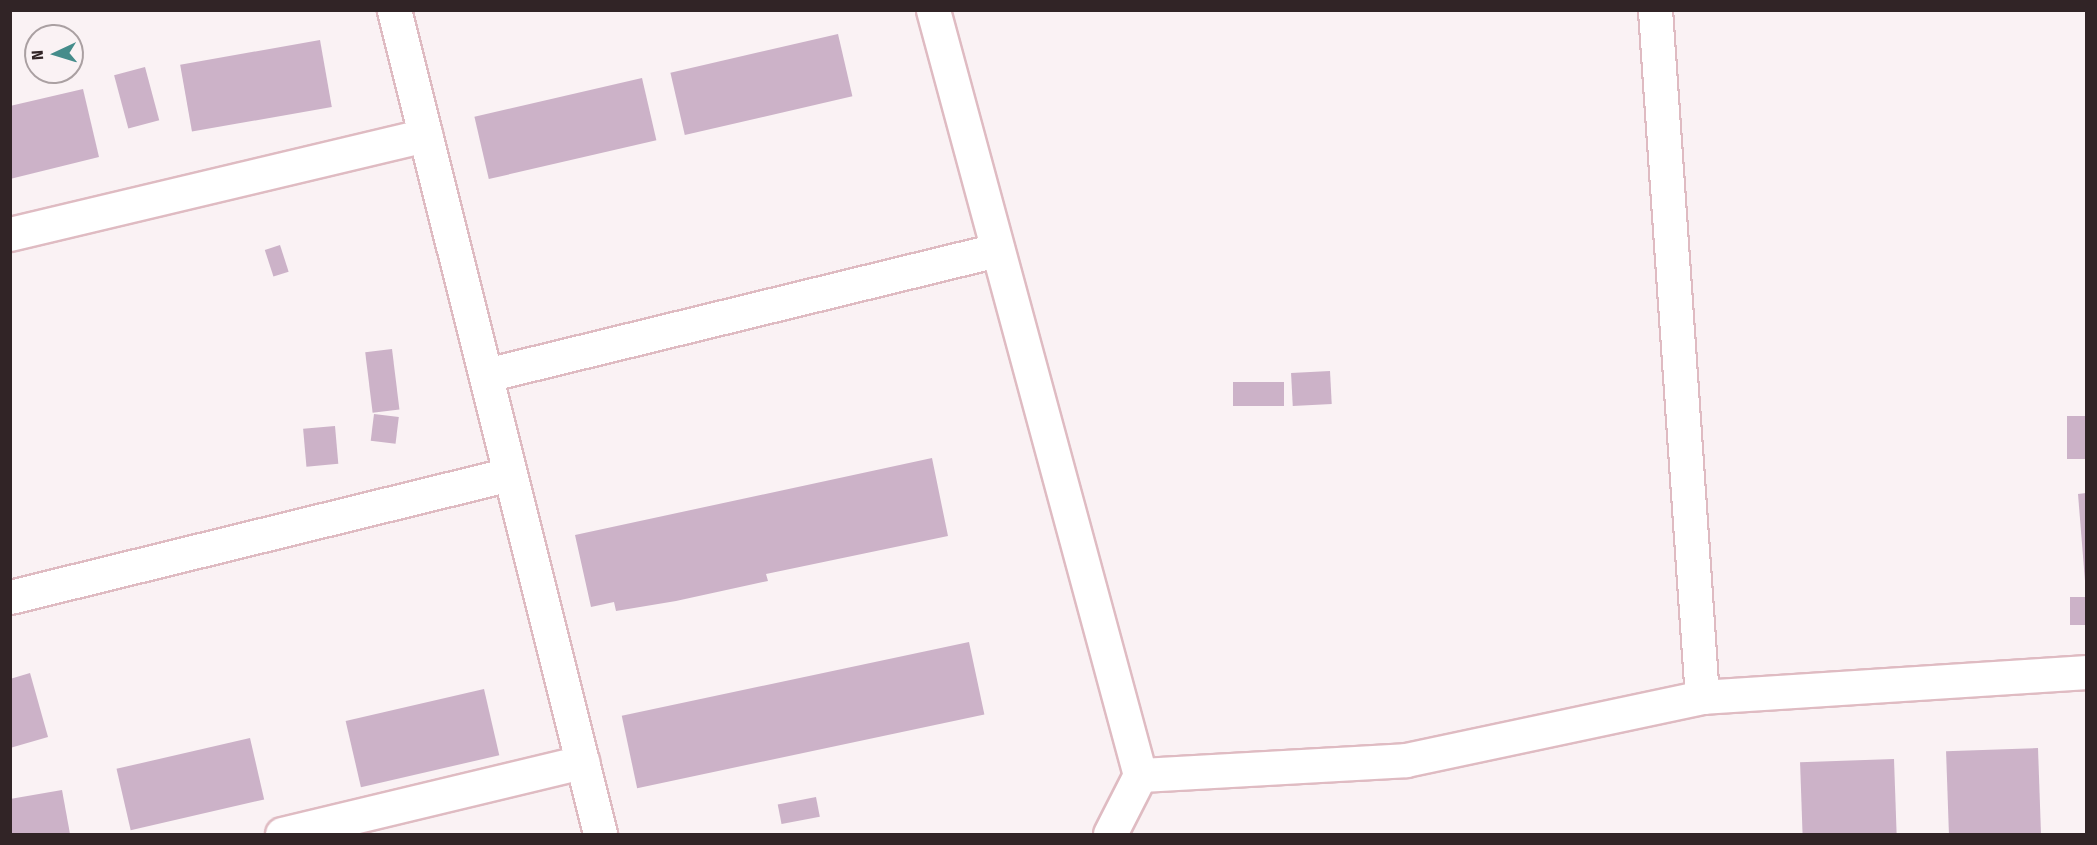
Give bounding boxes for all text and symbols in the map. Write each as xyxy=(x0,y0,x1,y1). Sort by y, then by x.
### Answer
north arrow xyxy=(24,24,84,84)
text: N xyxy=(28,50,47,61)

